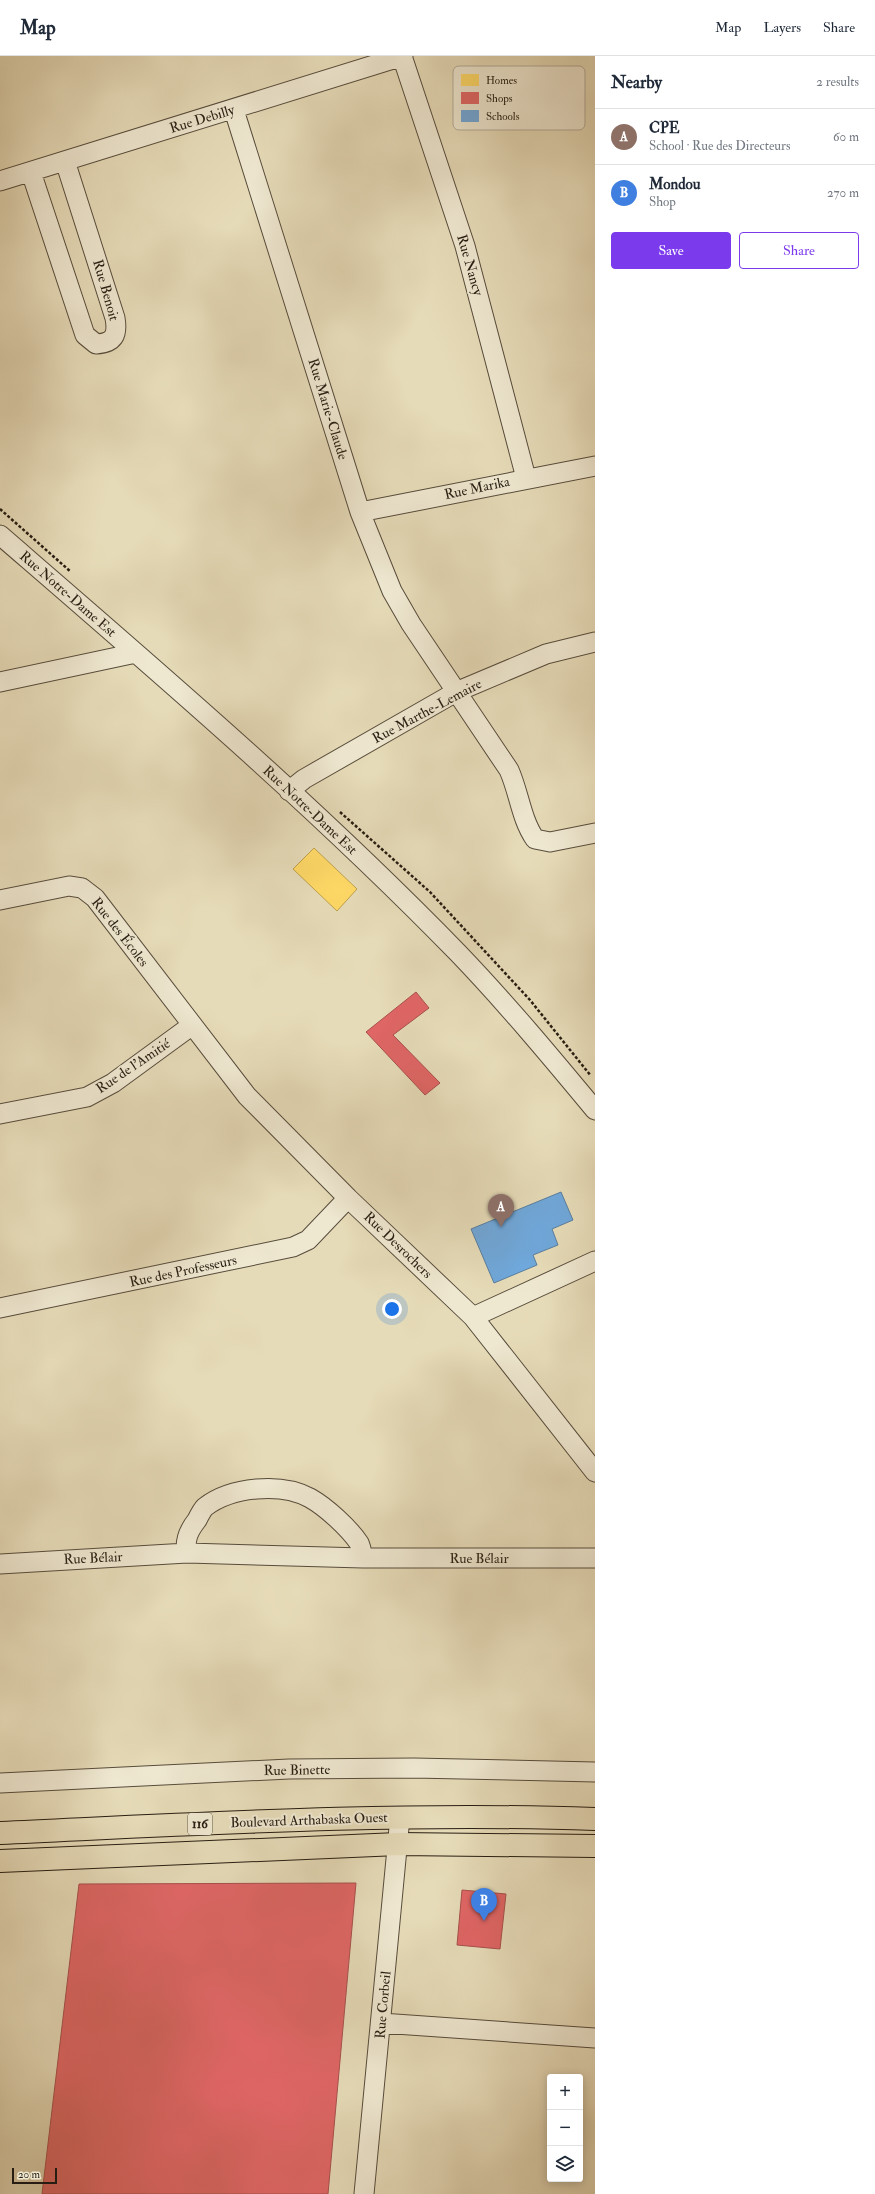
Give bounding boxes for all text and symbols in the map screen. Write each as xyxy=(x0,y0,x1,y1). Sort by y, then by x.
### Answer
text: Map xyxy=(20,16,56,40)
text: Map xyxy=(715,19,741,36)
text: Layers xyxy=(763,19,801,36)
text: Share xyxy=(823,19,855,36)
legend xyxy=(453,66,585,130)
text: Nearby xyxy=(611,72,662,93)
text: Homes xyxy=(486,74,517,87)
text: 2 results xyxy=(816,74,859,90)
text: Shops xyxy=(486,92,513,106)
street label: Rue Debilly xyxy=(167,101,238,138)
text: Schools xyxy=(486,110,520,123)
text: CPE xyxy=(649,119,680,138)
text: A xyxy=(620,129,628,145)
text: 60 m xyxy=(833,129,859,145)
text: School · Rue des Directeurs xyxy=(649,138,790,154)
text: Mondou xyxy=(649,175,701,194)
text: B xyxy=(620,185,628,201)
text: 270 m xyxy=(827,185,859,201)
text: Shop xyxy=(649,194,676,210)
street label: Rue Nancy xyxy=(452,232,487,299)
button: Save xyxy=(611,232,731,269)
button: Share xyxy=(739,232,859,269)
street label: Rue Benoit xyxy=(89,257,123,323)
street label: Rue Marie-Claude xyxy=(304,356,352,462)
street label: Rue Marika xyxy=(443,473,511,503)
street label: Rue Notre-Dame Est xyxy=(16,547,120,641)
street label: Rue Marthe-Lemaire xyxy=(369,675,485,747)
street label: Rue Notre-Dame Est xyxy=(259,762,361,858)
street label: Rue des Écoles xyxy=(88,894,152,970)
street label: Rue de l'Amitié xyxy=(93,1035,173,1097)
pin: A xyxy=(488,1194,514,1227)
street label: Rue Desrochers xyxy=(360,1208,436,1282)
street label: Rue des Professeurs xyxy=(128,1251,238,1291)
your location xyxy=(382,1299,402,1319)
street label: Rue Bélair xyxy=(63,1548,124,1568)
street label: Rue Bélair xyxy=(449,1550,509,1567)
street label: Rue Binette xyxy=(263,1761,331,1779)
street label: Boulevard Arthabaska Ouest xyxy=(230,1809,388,1831)
road number: 116 xyxy=(188,1813,212,1835)
pin: B xyxy=(471,1888,497,1921)
street label: Rue Corbeil xyxy=(372,1970,394,2040)
map controls xyxy=(547,2074,583,2182)
button: + xyxy=(547,2074,583,2110)
button: − xyxy=(547,2110,583,2146)
button: layers xyxy=(547,2146,583,2182)
scale bar xyxy=(12,2166,57,2185)
text: 20 m xyxy=(18,2168,40,2181)

